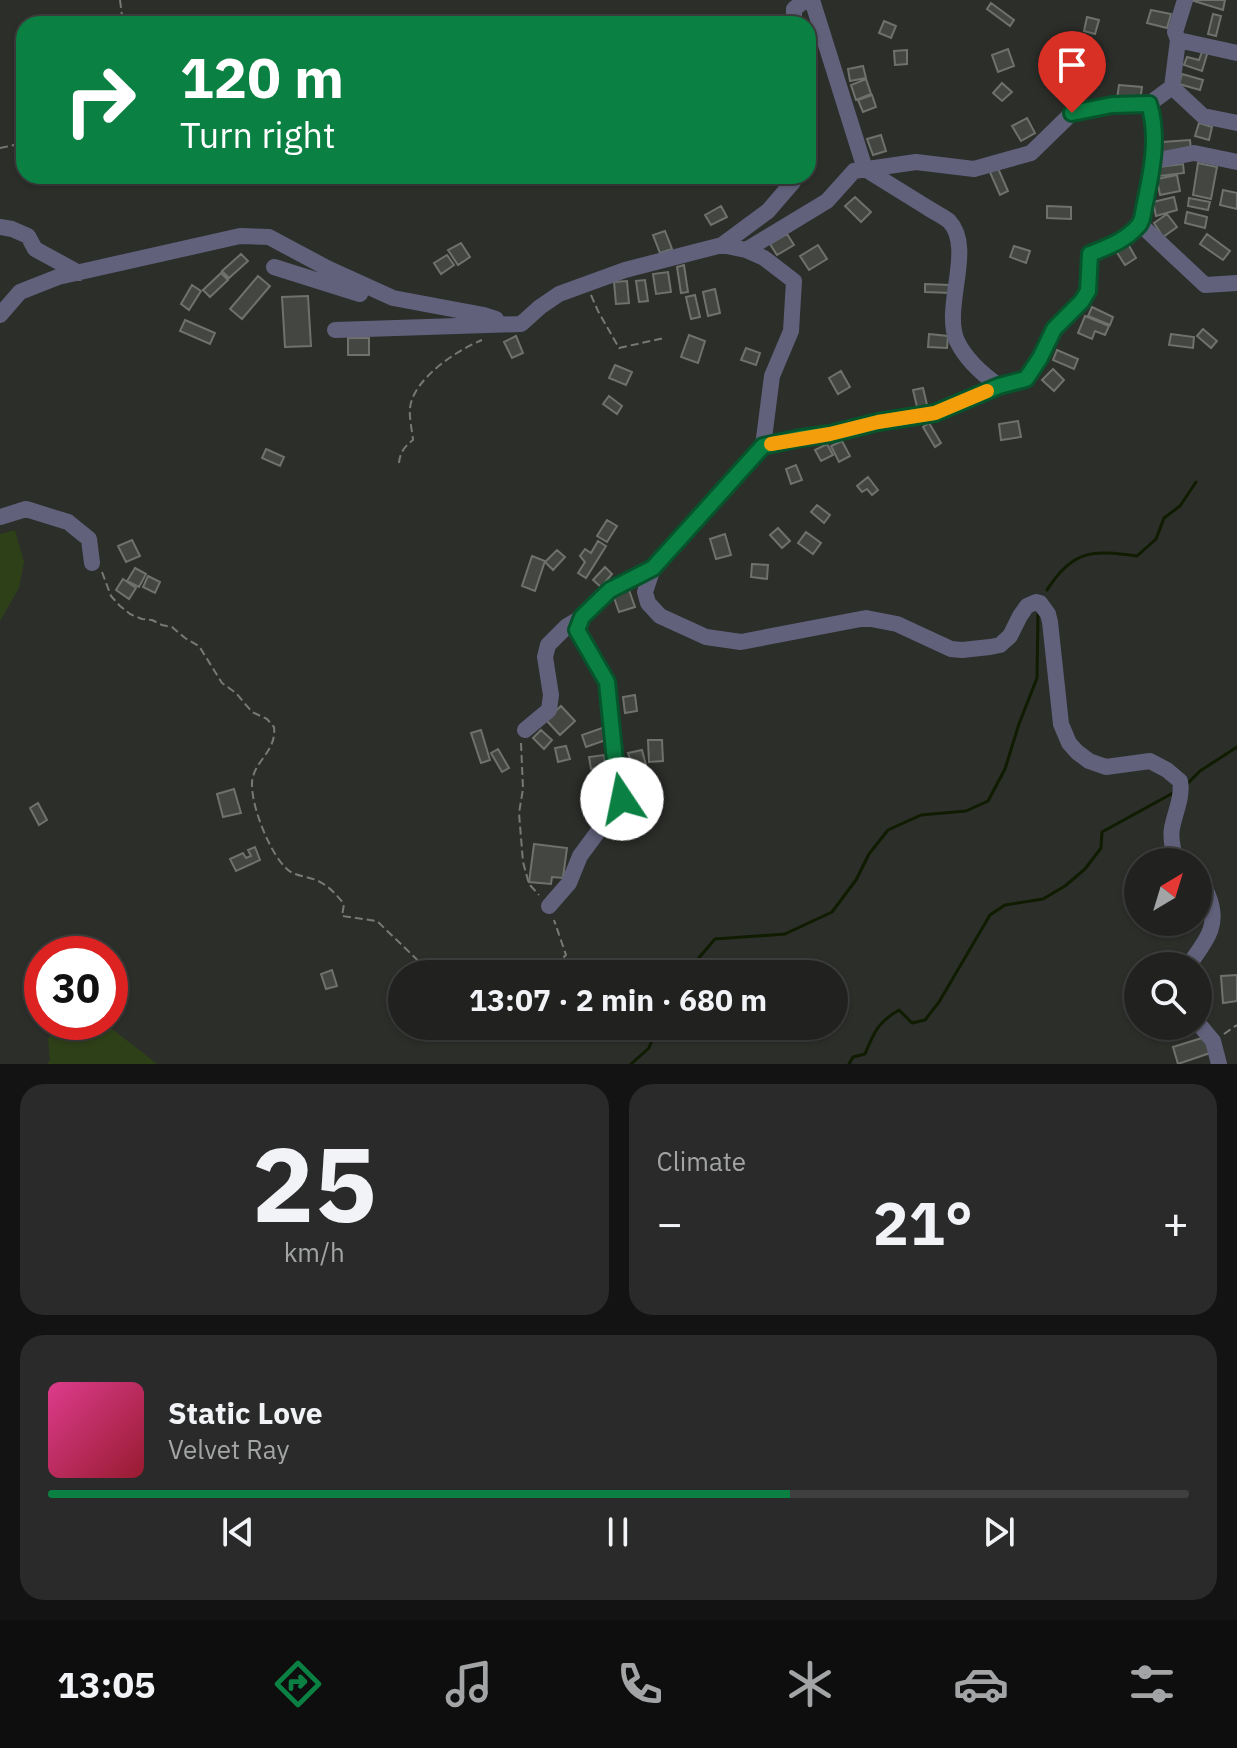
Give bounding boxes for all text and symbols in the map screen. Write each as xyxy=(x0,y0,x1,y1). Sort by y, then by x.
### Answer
pin xyxy=(1038,31,1106,113)
text: 120 m xyxy=(180,41,344,113)
icon: arrive xyxy=(1050,43,1094,87)
icon: right xyxy=(48,48,152,152)
text: Turn right xyxy=(180,111,336,158)
position arrow xyxy=(580,757,664,841)
north arrow xyxy=(1124,848,1212,936)
map controls xyxy=(1124,848,1212,1040)
speed limit sign: 30 xyxy=(24,936,128,1040)
button: search xyxy=(1124,952,1212,1040)
text: 13:07 · 2 min · 680 m xyxy=(469,980,767,1019)
text: 25 xyxy=(252,1115,377,1251)
text: Climate xyxy=(657,1144,746,1178)
text: 21° xyxy=(873,1183,973,1262)
text: − xyxy=(657,1194,683,1251)
text: + xyxy=(1163,1194,1189,1251)
text: km/h xyxy=(284,1235,345,1269)
text: Static Love xyxy=(168,1393,323,1432)
text: Velvet Ray xyxy=(168,1432,289,1466)
icon: previous xyxy=(216,1510,260,1554)
icon: pause xyxy=(596,1510,640,1554)
icon: next xyxy=(977,1510,1021,1554)
icon: directions xyxy=(270,1656,326,1712)
icon: music xyxy=(441,1656,497,1712)
icon: phone xyxy=(612,1656,668,1712)
icon: climate xyxy=(782,1656,838,1712)
icon: car xyxy=(953,1656,1009,1712)
icon: filters xyxy=(1124,1656,1180,1712)
text: 13:05 xyxy=(57,1661,156,1708)

